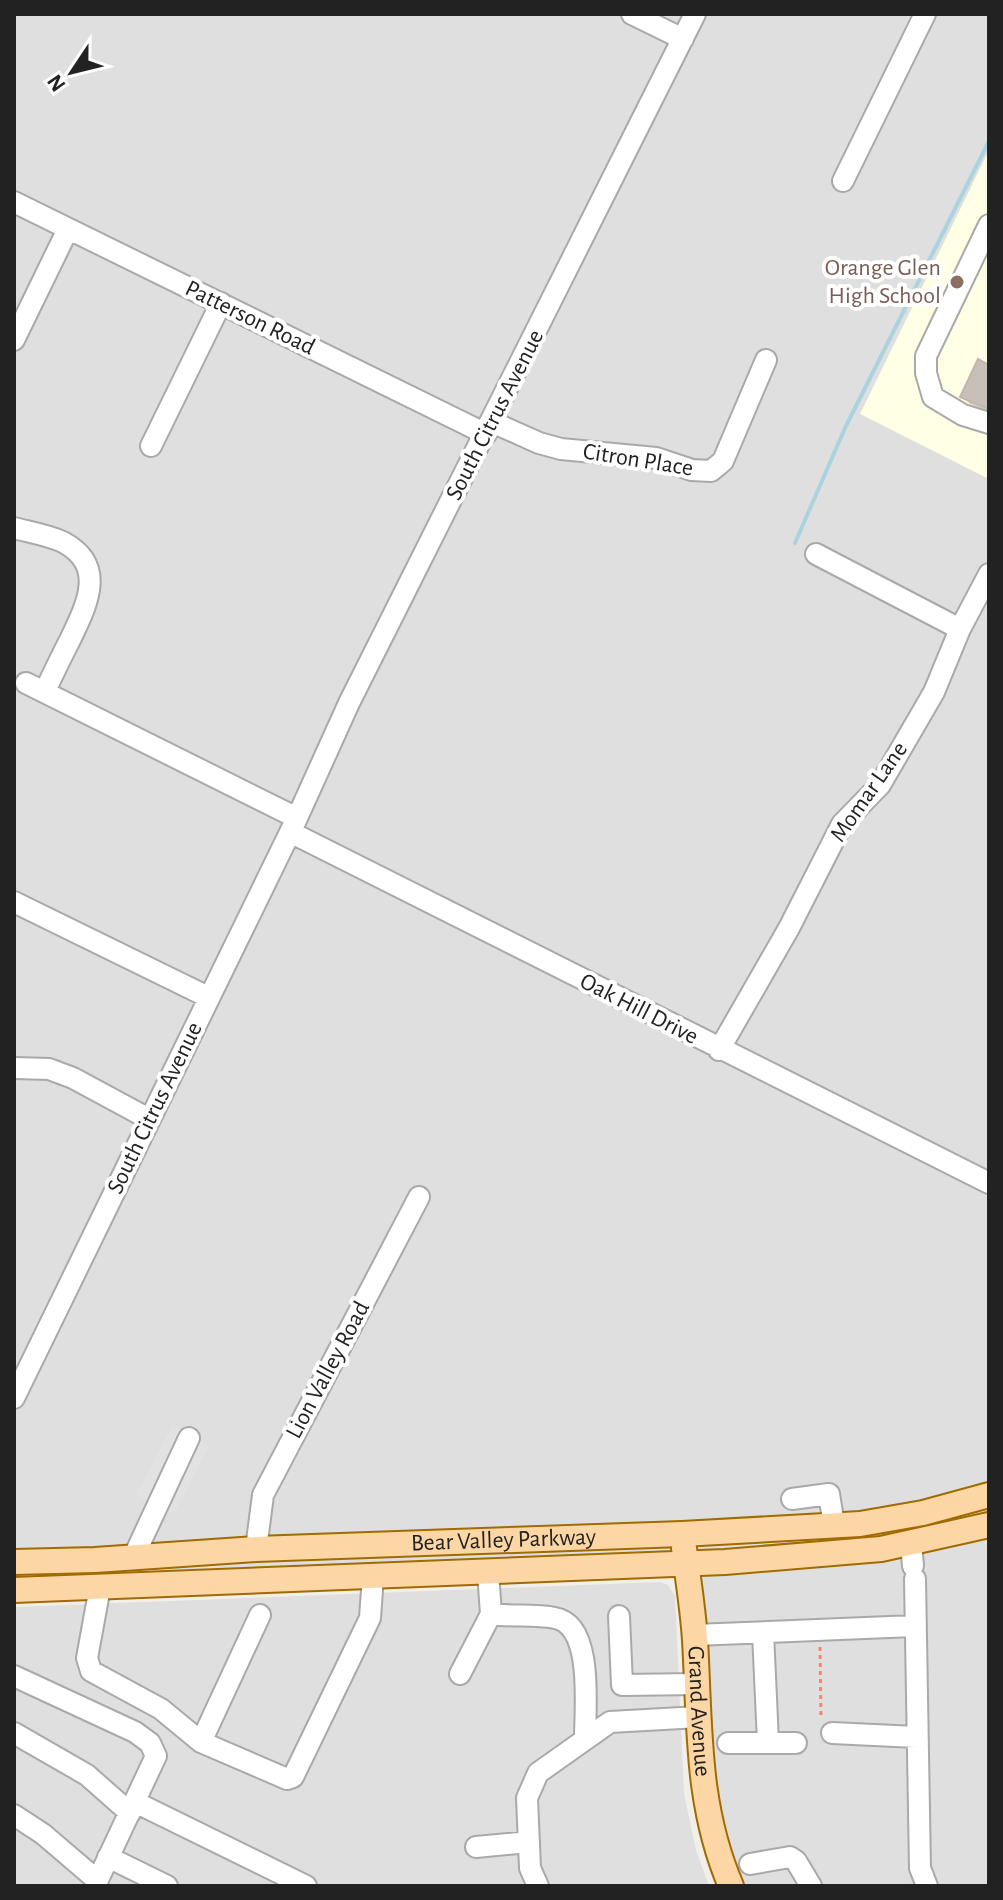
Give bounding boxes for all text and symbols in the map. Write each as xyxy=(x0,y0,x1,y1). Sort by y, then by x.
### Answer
north arrow xyxy=(32,32,112,112)
text: N xyxy=(43,70,70,95)
place label: Orange Glen High School xyxy=(825,256,941,308)
marker: Orange Glen High School xyxy=(948,273,966,291)
street label: Patterson Road xyxy=(181,276,319,360)
street label: South Citrus Avenue xyxy=(442,326,548,504)
street label: Citron Place xyxy=(581,439,695,481)
street label: Momar Lane xyxy=(826,738,912,846)
street label: Oak Hill Drive xyxy=(576,969,702,1049)
street label: South Citrus Avenue xyxy=(103,1018,207,1198)
street label: Lion Valley Road xyxy=(282,1297,374,1443)
street label: Bear Valley Parkway xyxy=(411,1525,596,1556)
street label: Grand Avenue xyxy=(683,1645,715,1778)

